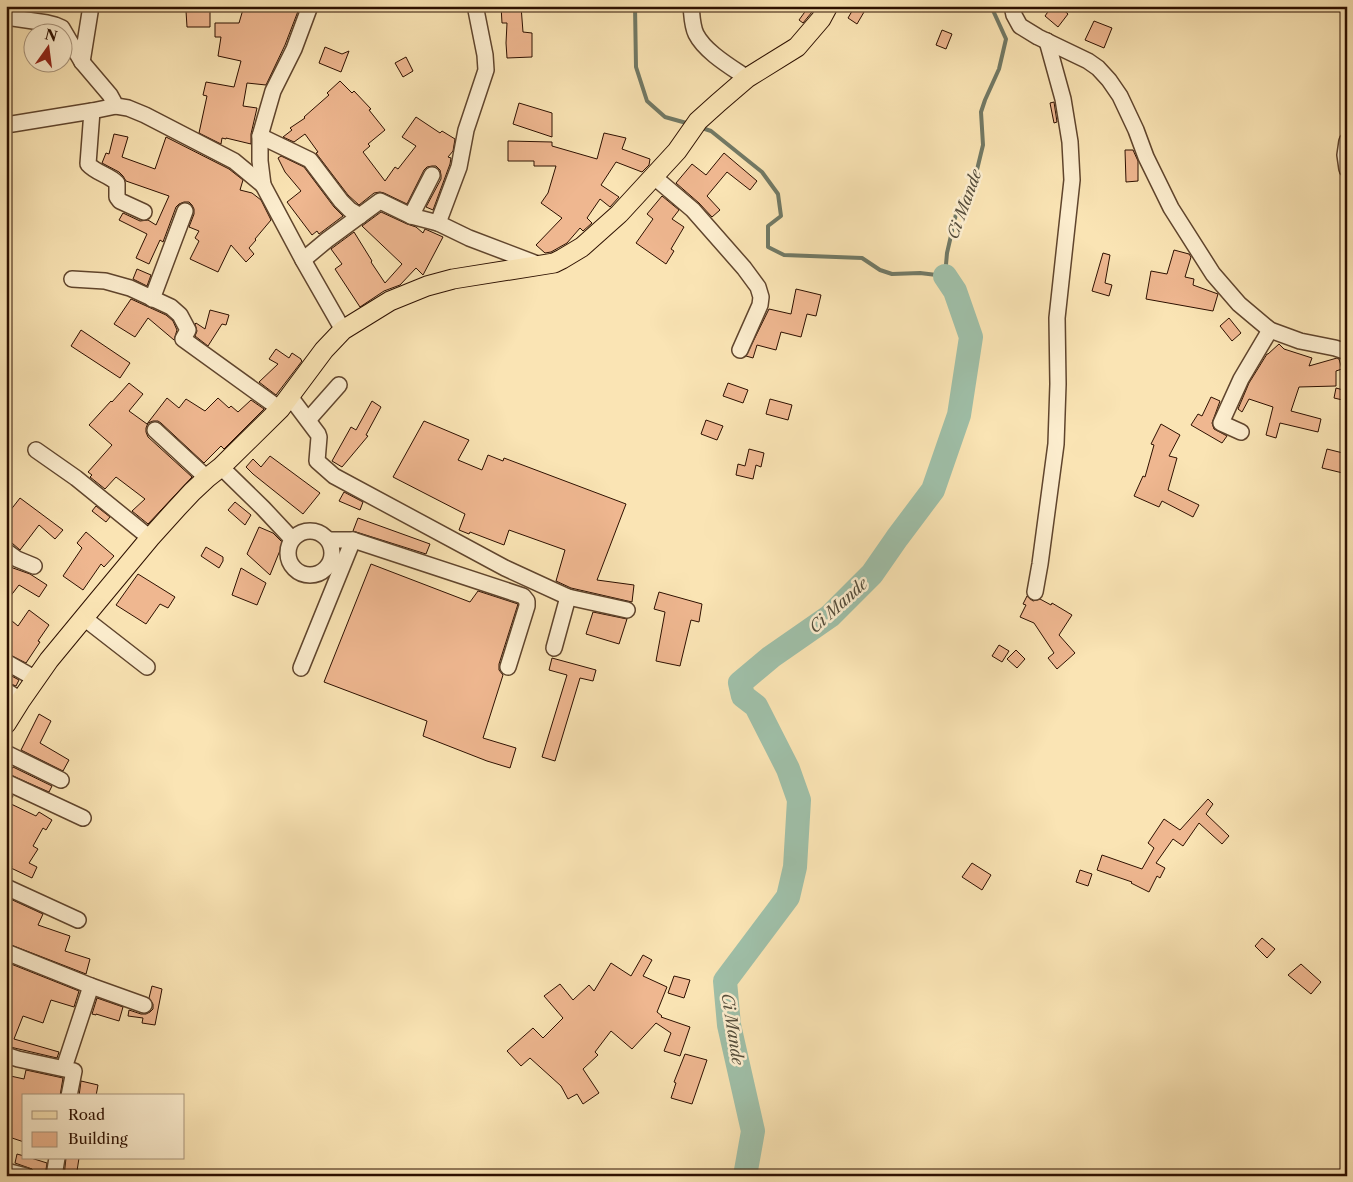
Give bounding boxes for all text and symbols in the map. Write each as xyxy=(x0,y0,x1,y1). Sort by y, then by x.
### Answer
north arrow xyxy=(22,22,72,72)
text: N xyxy=(43,25,59,46)
water label: Ci Mande xyxy=(942,165,986,241)
water label: Ci Mande xyxy=(804,573,872,637)
water label: Ci Mande xyxy=(717,992,749,1068)
legend xyxy=(22,1094,185,1160)
text: Road xyxy=(68,1105,105,1124)
text: Building xyxy=(68,1129,128,1148)

